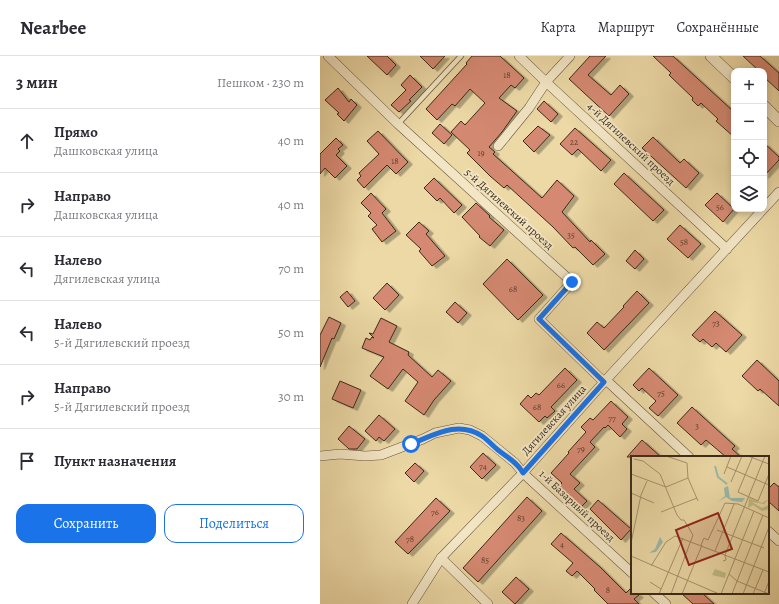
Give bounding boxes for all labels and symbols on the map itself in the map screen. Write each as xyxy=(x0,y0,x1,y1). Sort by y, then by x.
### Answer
house number: 18 xyxy=(503,69,511,81)
street label: 4-й Дягилевский проезд xyxy=(584,99,679,189)
house number: 22 xyxy=(570,136,579,148)
house number: 19 xyxy=(477,147,485,159)
house number: 18 xyxy=(391,155,399,167)
street label: 5-й Дягилевский проезд xyxy=(461,165,557,253)
house number: 56 xyxy=(716,201,724,213)
house number: 35 xyxy=(567,229,575,241)
house number: 58 xyxy=(680,236,688,248)
route end xyxy=(563,273,581,291)
house number: 68 xyxy=(509,283,517,295)
house number: 73 xyxy=(712,317,720,329)
house number: 66 xyxy=(557,379,565,391)
street label: Дягилевская улица xyxy=(518,381,590,458)
house number: 75 xyxy=(657,387,665,399)
house number: 68 xyxy=(533,401,541,413)
house number: 77 xyxy=(608,412,616,424)
house number: 3 xyxy=(695,420,699,432)
route start xyxy=(402,435,420,453)
house number: 79 xyxy=(577,443,585,455)
inset map xyxy=(631,456,769,594)
house number: 74 xyxy=(479,460,487,472)
street label: 1-й Базарный проезд xyxy=(536,467,619,546)
house number: 76 xyxy=(431,506,439,518)
house number: 83 xyxy=(517,512,525,524)
house number: 78 xyxy=(406,533,414,545)
house number: 4 xyxy=(560,538,564,550)
house number: 85 xyxy=(481,554,489,566)
house number: 8 xyxy=(606,584,610,596)

